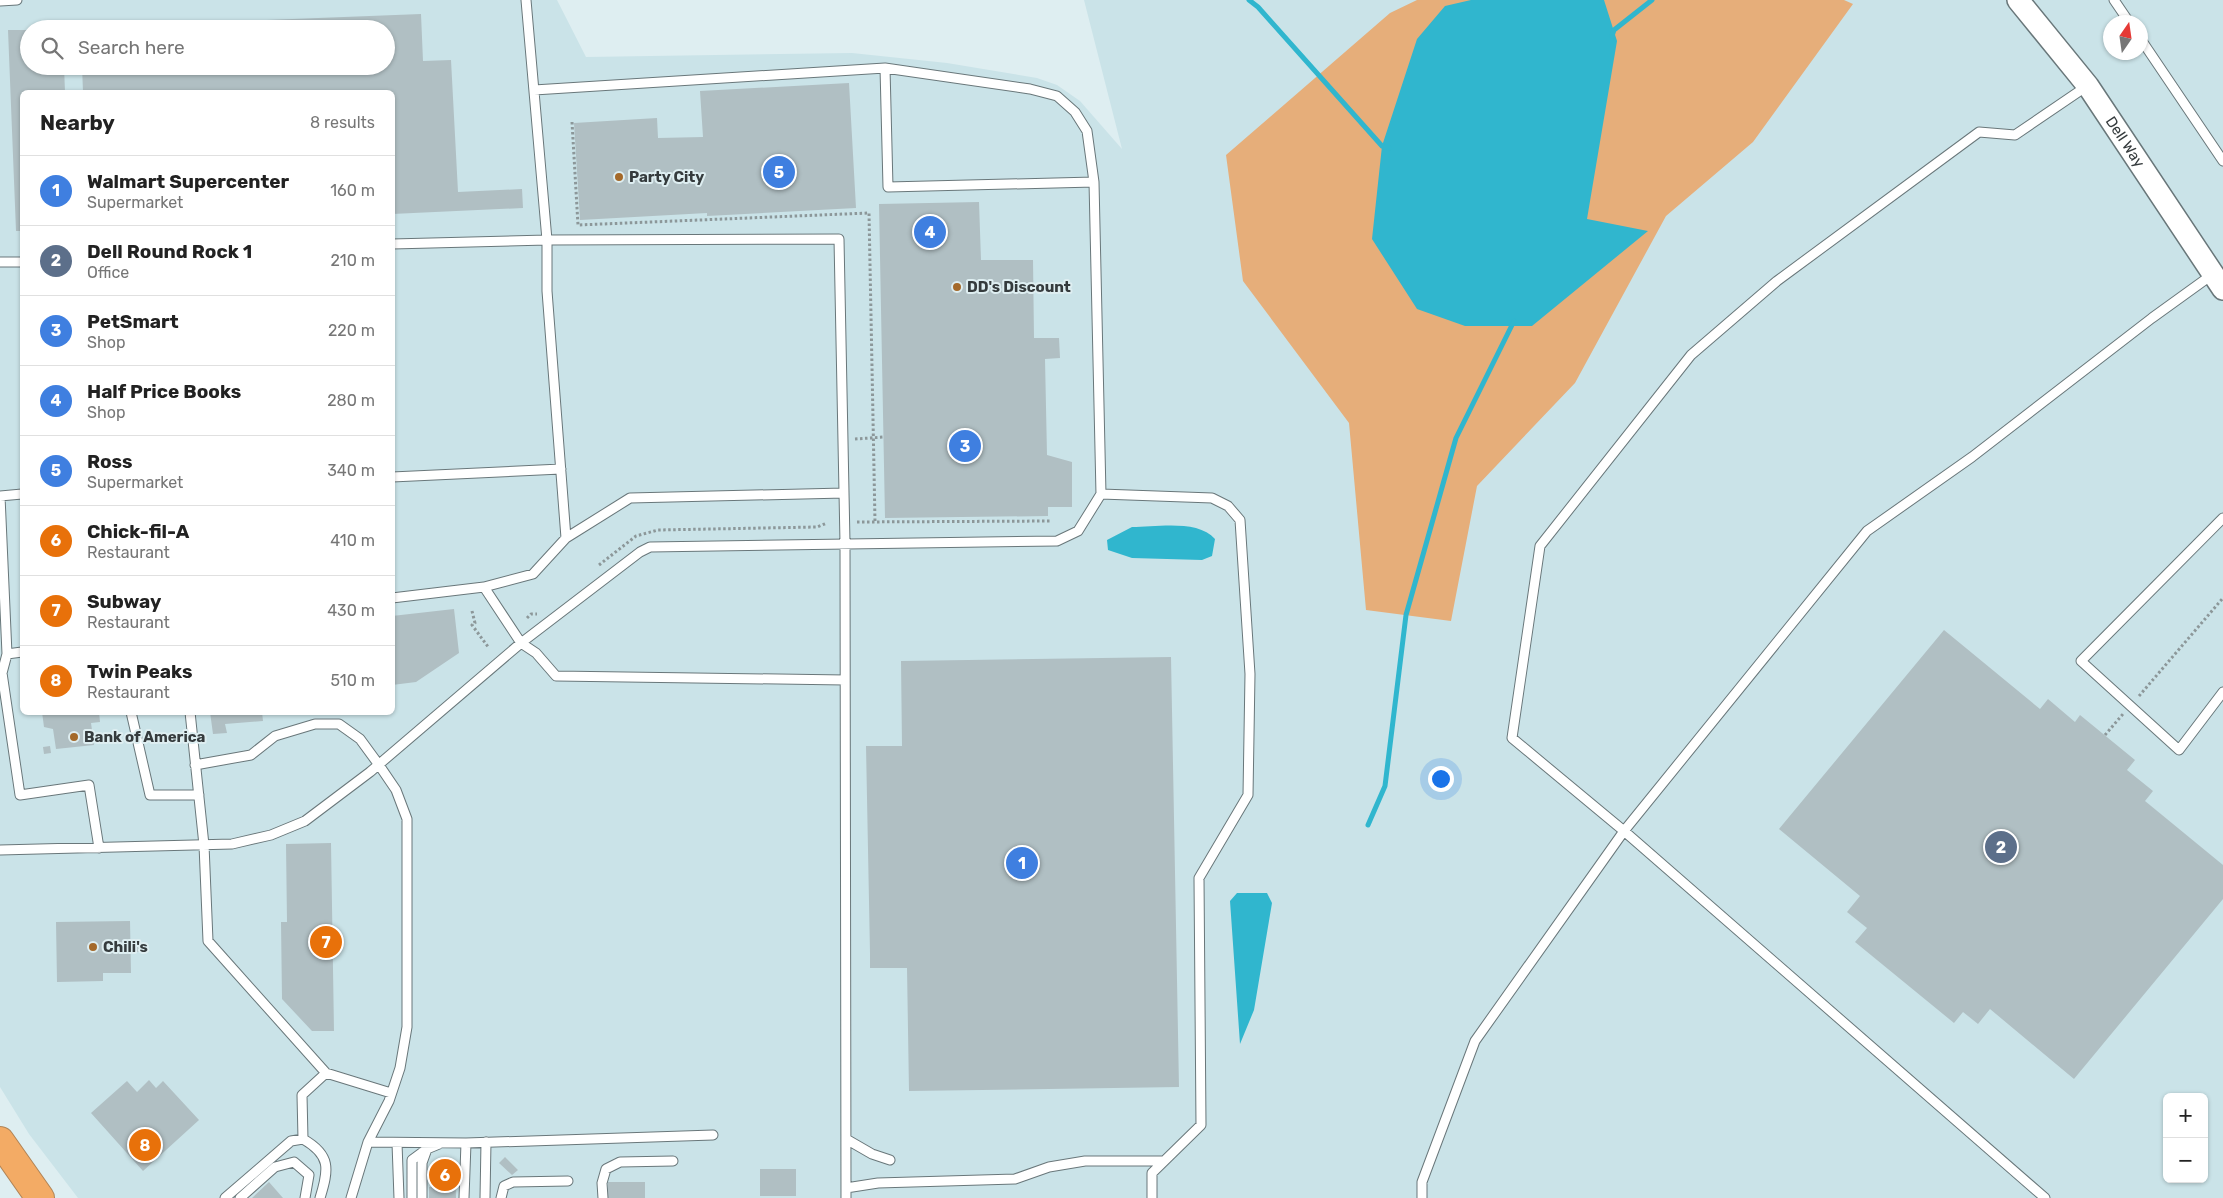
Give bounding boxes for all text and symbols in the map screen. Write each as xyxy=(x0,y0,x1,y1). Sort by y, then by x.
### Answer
north arrow xyxy=(2103,15,2148,60)
search box xyxy=(20,20,395,75)
icon: search xyxy=(38,34,66,62)
text: Search here xyxy=(78,36,185,59)
text: Nearby xyxy=(40,110,115,135)
text: 8 results xyxy=(310,113,375,132)
street label: Dell Way xyxy=(2102,113,2149,171)
pin: 5 xyxy=(763,153,795,191)
place label: Party City xyxy=(629,168,704,186)
text: Walmart Supercenter xyxy=(87,170,289,193)
marker: Party City xyxy=(613,171,625,183)
text: 1 xyxy=(52,181,60,200)
text: 160 m xyxy=(330,181,375,200)
text: Supermarket xyxy=(87,193,183,212)
pin: 4 xyxy=(914,213,946,251)
text: Dell Round Rock 1 xyxy=(87,240,252,263)
text: 2 xyxy=(51,251,61,270)
text: 210 m xyxy=(330,251,375,270)
text: Office xyxy=(87,263,129,282)
place label: DD's Discount xyxy=(967,278,1071,296)
marker: DD's Discount xyxy=(951,281,963,293)
text: PetSmart xyxy=(87,310,179,333)
text: 3 xyxy=(51,321,61,340)
text: 220 m xyxy=(328,321,375,340)
text: Shop xyxy=(87,333,125,352)
text: Half Price Books xyxy=(87,380,241,403)
text: 4 xyxy=(51,391,61,410)
text: 280 m xyxy=(327,391,375,410)
text: Shop xyxy=(87,403,125,422)
pin: 3 xyxy=(949,427,981,465)
text: Ross xyxy=(87,450,133,473)
text: 5 xyxy=(51,461,61,480)
text: 340 m xyxy=(327,461,375,480)
text: Supermarket xyxy=(87,473,183,492)
text: Chick-fil-A xyxy=(87,520,189,543)
text: 6 xyxy=(51,531,61,550)
text: 410 m xyxy=(330,531,375,550)
text: Restaurant xyxy=(87,543,170,562)
text: Subway xyxy=(87,590,161,613)
text: 7 xyxy=(51,601,61,620)
text: 430 m xyxy=(327,601,375,620)
text: Restaurant xyxy=(87,613,170,632)
text: Twin Peaks xyxy=(87,660,192,683)
text: 8 xyxy=(51,671,61,690)
text: 510 m xyxy=(331,671,375,690)
text: Restaurant xyxy=(87,683,170,702)
place label: Bank of America xyxy=(84,728,206,746)
marker: Bank of America xyxy=(68,731,80,743)
your location xyxy=(1428,766,1454,792)
pin: 2 xyxy=(1985,828,2017,866)
pin: 1 xyxy=(1006,844,1038,882)
pin: 7 xyxy=(310,923,342,961)
place label: Chili's xyxy=(103,938,148,956)
marker: Chili's xyxy=(87,941,99,953)
map controls xyxy=(2163,1093,2208,1183)
button: + xyxy=(2163,1093,2208,1138)
pin: 8 xyxy=(129,1126,161,1164)
button: − xyxy=(2163,1138,2208,1183)
pin: 6 xyxy=(429,1156,461,1194)

